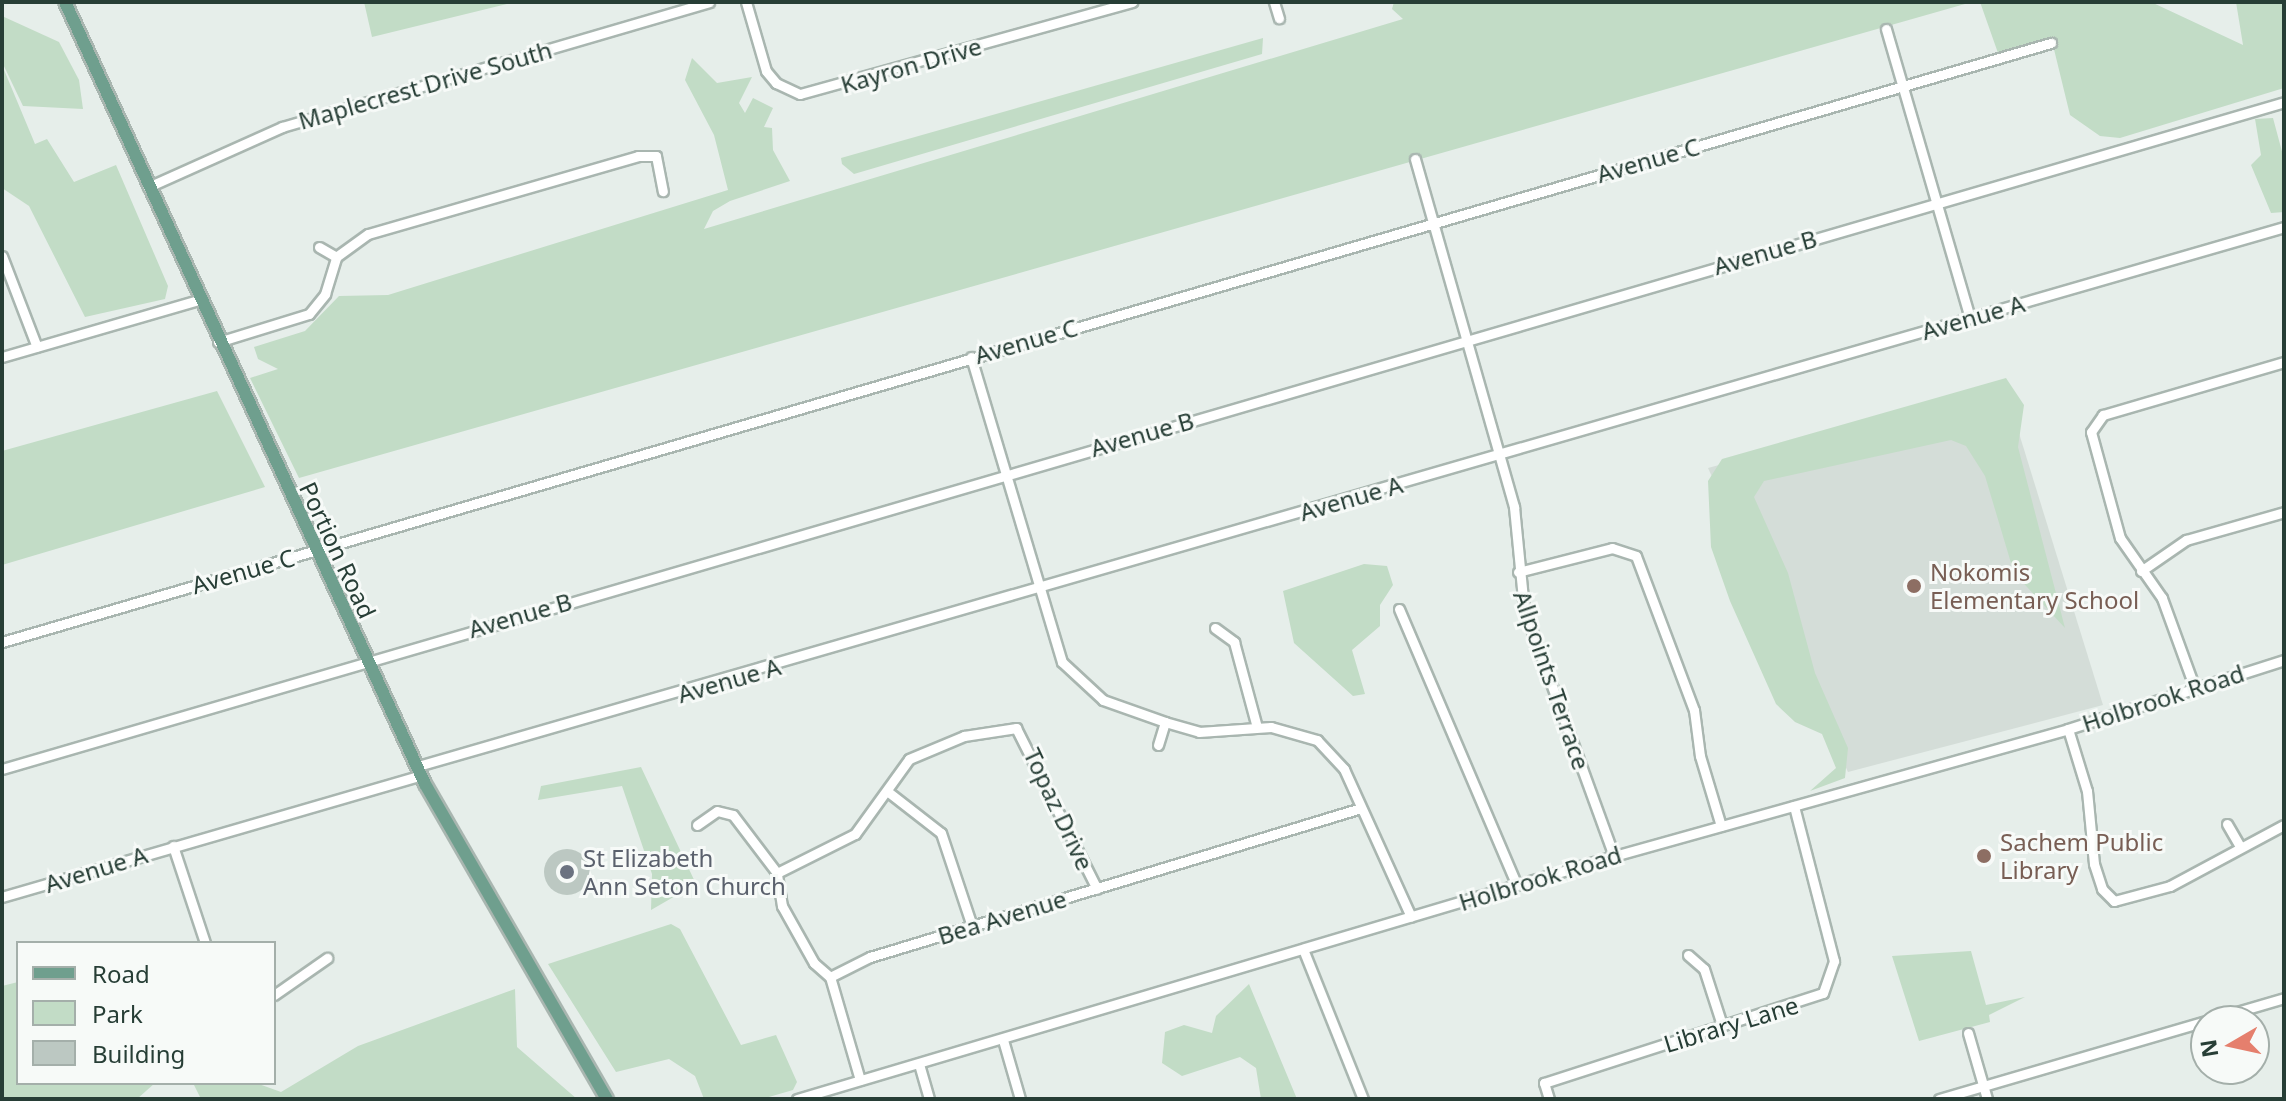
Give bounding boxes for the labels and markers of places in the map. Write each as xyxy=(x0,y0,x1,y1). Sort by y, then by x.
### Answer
place label: Nokomis Elementary School xyxy=(1930,558,2139,614)
marker: Nokomis Elementary School xyxy=(1905,577,1923,595)
place label: Sachem Public Library xyxy=(2000,828,2163,884)
place label: St Elizabeth Ann Seton Church xyxy=(583,844,786,900)
marker: Sachem Public Library xyxy=(1975,847,1993,865)
marker: St Elizabeth Ann Seton Church xyxy=(558,863,576,881)

